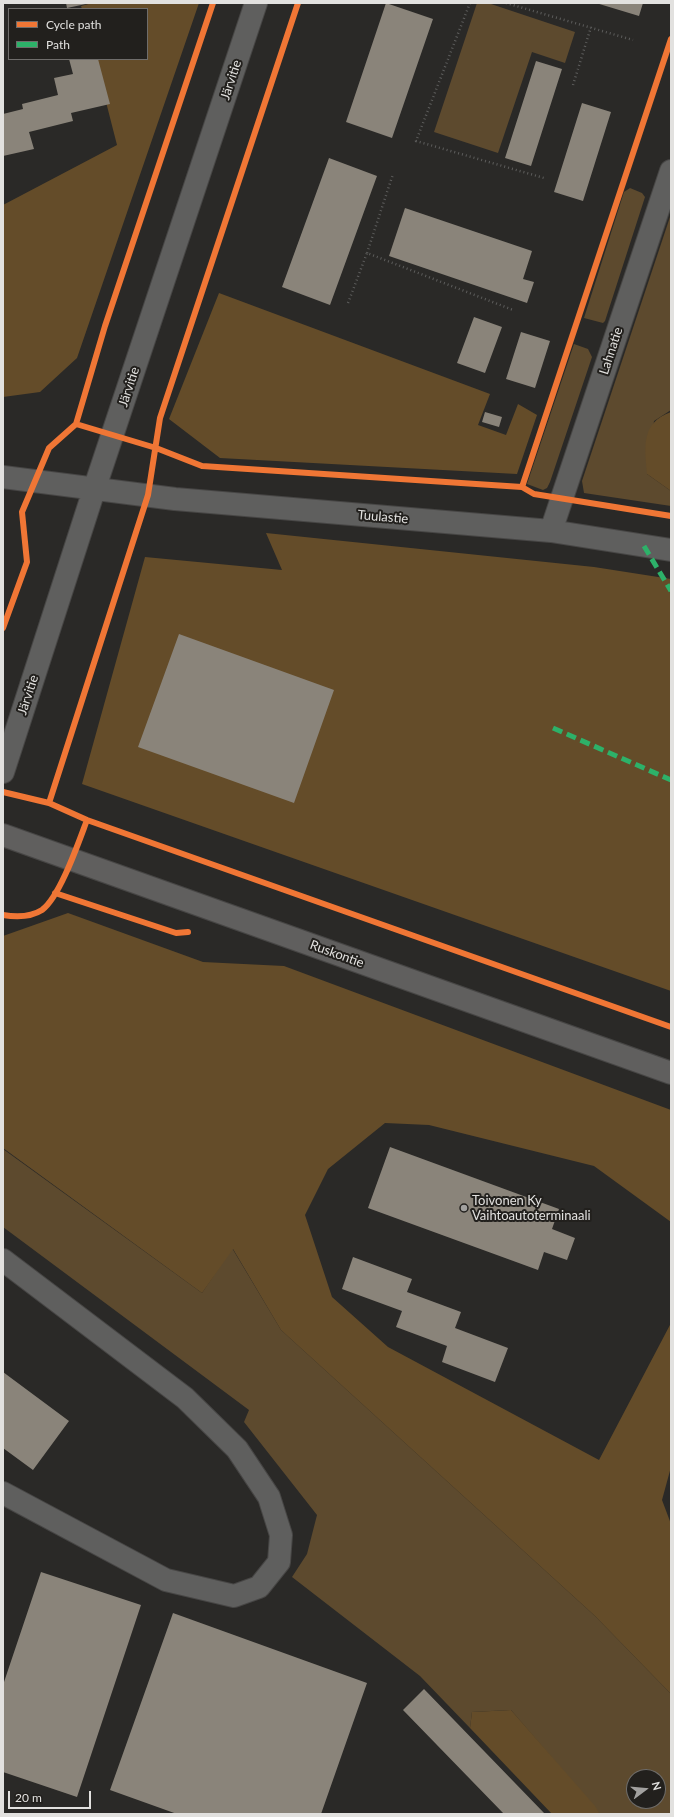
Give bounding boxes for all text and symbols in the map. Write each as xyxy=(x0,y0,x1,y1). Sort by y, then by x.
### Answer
legend xyxy=(8,8,148,60)
text: Cycle path xyxy=(46,17,101,32)
text: Path xyxy=(46,37,70,52)
street label: Järvitie xyxy=(217,58,245,102)
street label: Lahnatie xyxy=(596,325,626,377)
street label: Järvitie xyxy=(115,365,143,409)
street label: Tuulastie xyxy=(357,507,409,527)
street label: Järvitie xyxy=(14,673,42,717)
street label: Ruskontie xyxy=(308,937,366,971)
place label: Toivonen Ky Vaihtoautoterminaali xyxy=(472,1193,591,1224)
marker: Toivonen Ky Vaihtoautoterminaali xyxy=(459,1203,469,1213)
north arrow xyxy=(626,1769,666,1809)
text: N xyxy=(650,1780,664,1792)
scale bar xyxy=(10,1783,93,1809)
text: 20 m xyxy=(15,1790,42,1805)

